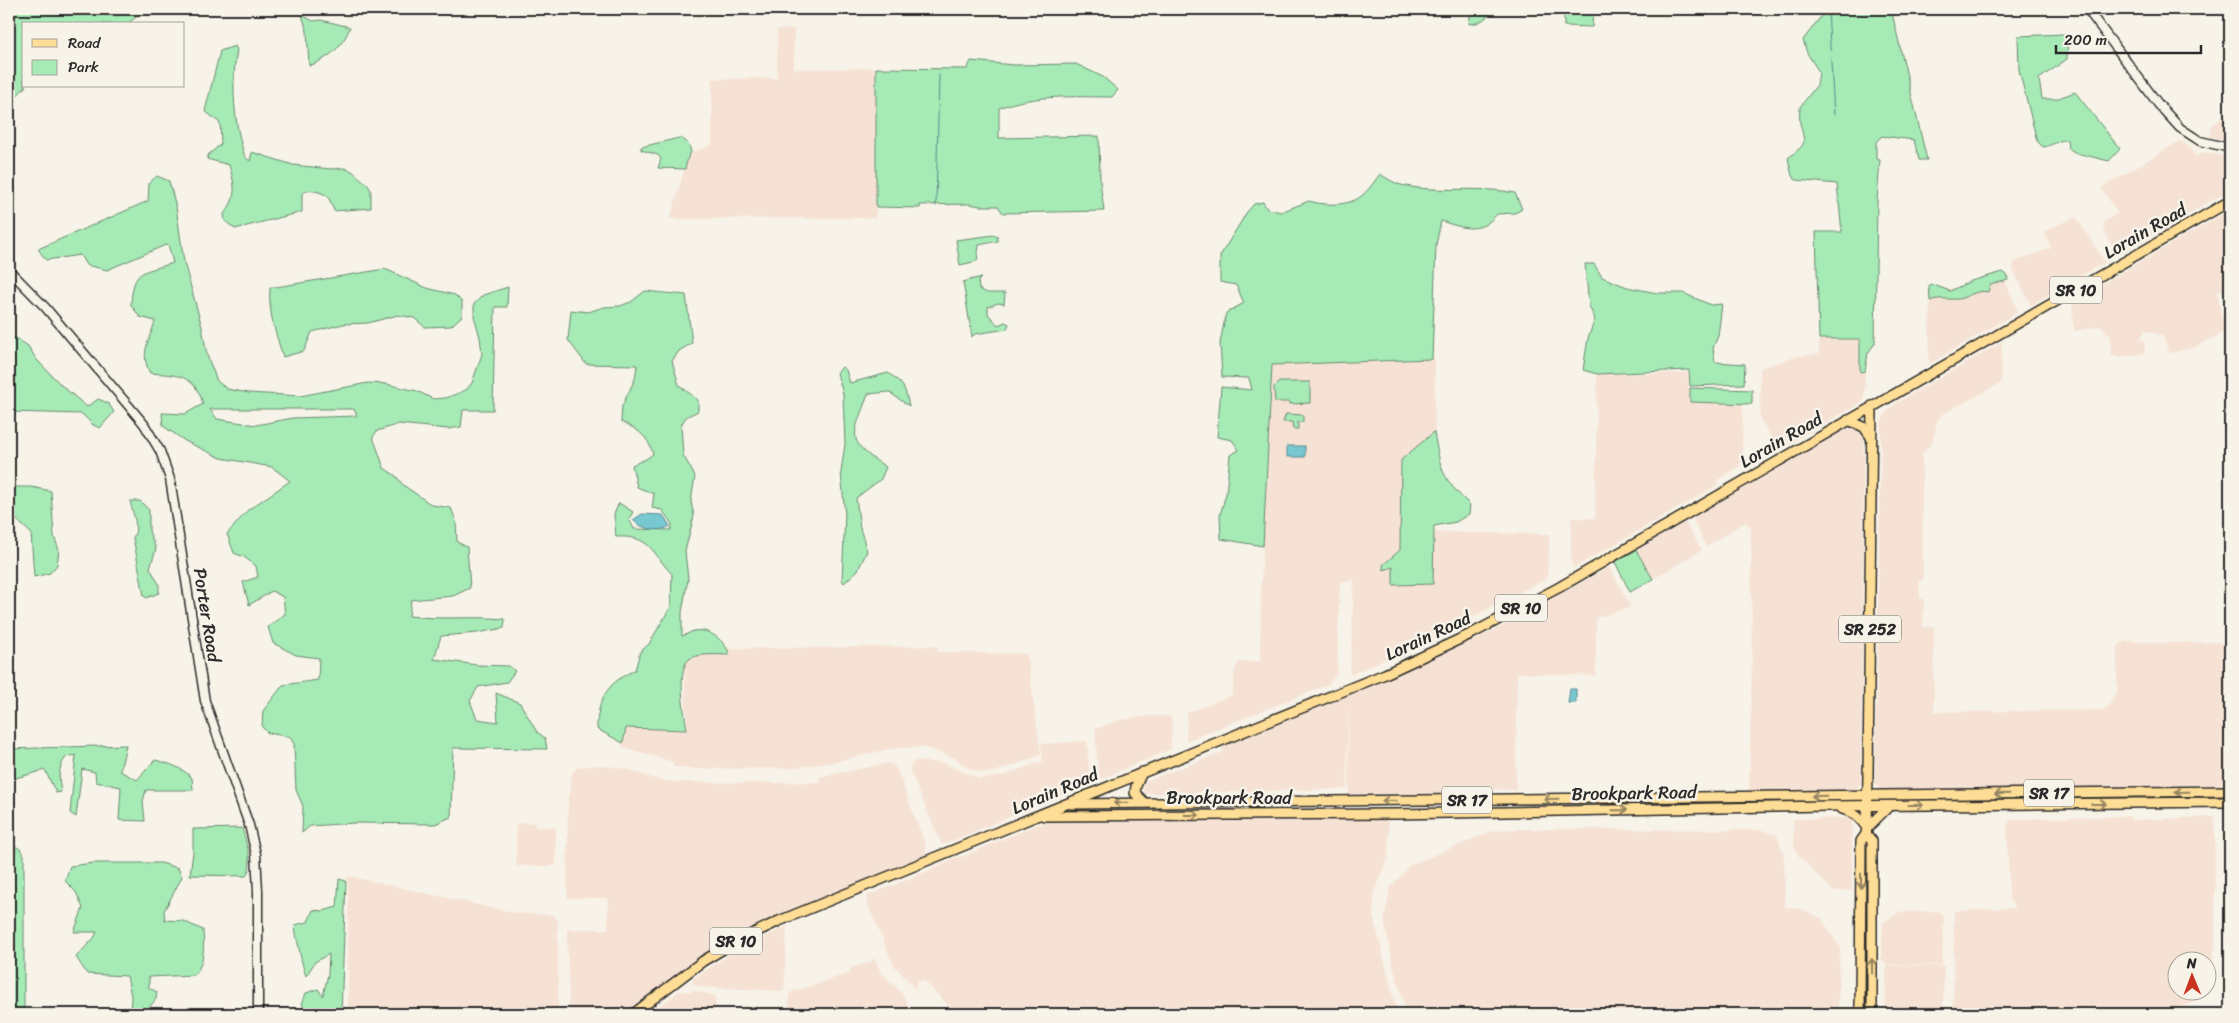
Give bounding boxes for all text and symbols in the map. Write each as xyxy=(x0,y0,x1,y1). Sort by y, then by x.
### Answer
legend xyxy=(22,22,185,88)
scale bar xyxy=(2056,22,2202,54)
text: 200 m xyxy=(2064,27,2108,53)
text: Road xyxy=(68,30,101,56)
text: Park xyxy=(68,54,99,80)
street label: Lorain Road xyxy=(2097,193,2194,268)
road number: SR 10 xyxy=(2050,276,2102,304)
street label: Lorain Road xyxy=(1733,402,1830,477)
street label: Porter Road xyxy=(184,566,230,666)
road number: SR 10 xyxy=(1495,594,1547,622)
street label: Lorain Road xyxy=(1380,601,1478,670)
road number: SR 252 xyxy=(1839,616,1901,642)
street label: Lorain Road xyxy=(1006,758,1105,824)
street label: Brookpark Road xyxy=(1571,776,1698,810)
road number: SR 17 xyxy=(2024,780,2074,806)
street label: Brookpark Road xyxy=(1166,782,1293,814)
road number: SR 17 xyxy=(1442,786,1492,814)
one-way arrow xyxy=(2174,787,2190,797)
one-way arrow xyxy=(1994,789,2010,799)
one-way arrow xyxy=(1811,791,1828,801)
one-way arrow xyxy=(1544,794,1560,804)
one-way arrow xyxy=(1381,796,1398,806)
one-way arrow xyxy=(1114,799,1130,808)
one-way arrow xyxy=(2090,800,2106,809)
one-way arrow xyxy=(1908,801,1924,810)
one-way arrow xyxy=(1612,805,1628,814)
one-way arrow xyxy=(1184,810,1200,820)
one-way arrow xyxy=(1856,872,1866,888)
road number: SR 10 xyxy=(710,928,762,954)
north arrow xyxy=(2166,950,2216,1000)
text: N xyxy=(2186,951,2197,976)
one-way arrow xyxy=(1867,958,1877,974)

